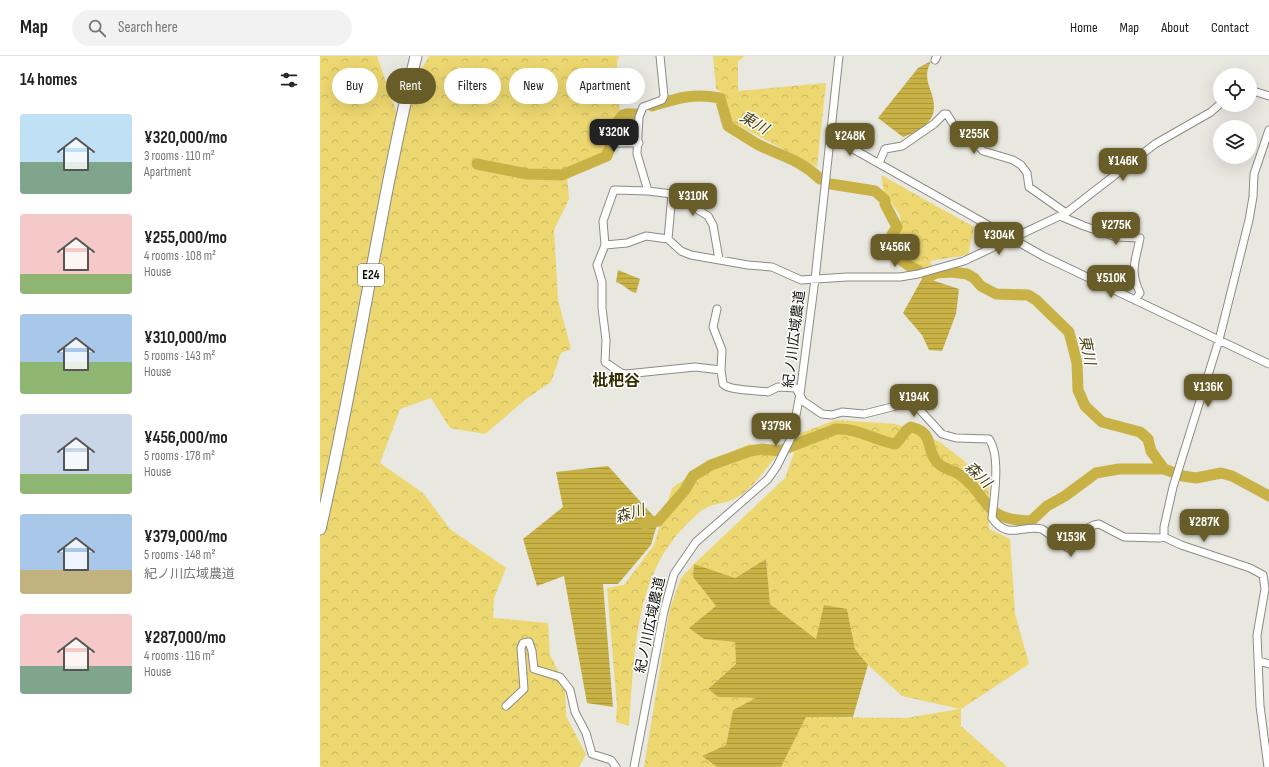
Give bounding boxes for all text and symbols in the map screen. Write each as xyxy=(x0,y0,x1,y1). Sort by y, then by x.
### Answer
search box xyxy=(72,10,352,46)
text: Map xyxy=(20,16,48,39)
icon: search xyxy=(86,17,108,39)
text: Search here xyxy=(118,18,178,37)
text: Home xyxy=(1070,19,1098,36)
text: Map xyxy=(1120,19,1139,36)
text: About xyxy=(1161,19,1189,36)
text: Contact xyxy=(1211,19,1249,36)
chip: Buy xyxy=(332,68,378,104)
chip: Rent xyxy=(386,68,436,104)
chip: Filters xyxy=(444,68,501,104)
chip: New xyxy=(509,68,558,104)
chip: Apartment xyxy=(566,68,645,104)
map controls xyxy=(1213,68,1257,164)
button: locate xyxy=(1213,68,1257,112)
icon: filters xyxy=(278,69,300,91)
text: 14 homes xyxy=(20,70,77,90)
water label: 東川 xyxy=(736,107,773,140)
pin: ¥320K xyxy=(586,119,642,153)
button: layers xyxy=(1213,120,1257,164)
pin: ¥255K xyxy=(946,121,1002,155)
pin: ¥248K xyxy=(822,123,878,157)
text: ¥320K xyxy=(599,124,629,140)
text: ¥255K xyxy=(959,126,989,142)
text: ¥320,000/mo xyxy=(144,128,227,148)
text: ¥248K xyxy=(835,128,865,144)
icon: home xyxy=(52,130,100,178)
text: 3 rooms · 110 m² xyxy=(144,148,215,164)
pin: ¥146K xyxy=(1095,148,1151,182)
text: ¥146K xyxy=(1108,153,1138,169)
text: Apartment xyxy=(144,164,191,180)
pin: ¥310K xyxy=(665,183,721,217)
text: ¥310K xyxy=(678,188,708,204)
pin: ¥275K xyxy=(1088,212,1144,246)
text: ¥275K xyxy=(1101,217,1131,233)
pin: ¥304K xyxy=(971,222,1027,256)
text: ¥304K xyxy=(983,227,1015,243)
text: ¥255,000/mo xyxy=(144,228,227,248)
icon: home xyxy=(52,230,100,278)
pin: ¥456K xyxy=(867,234,923,268)
text: ¥456K xyxy=(880,239,910,255)
text: 4 rooms · 108 m² xyxy=(144,248,216,264)
text: House xyxy=(144,264,171,280)
road number: E24 xyxy=(358,264,384,286)
pin: ¥510K xyxy=(1083,265,1139,299)
text: ¥510K xyxy=(1096,270,1126,286)
street label: 紀ノ川広域農道 xyxy=(780,289,808,389)
text: ¥310,000/mo xyxy=(144,328,227,348)
icon: home xyxy=(52,330,100,378)
water label: 東川 xyxy=(1075,333,1100,369)
text: 5 rooms · 143 m² xyxy=(144,348,215,364)
text: House xyxy=(144,364,171,380)
district label: 枇杷谷 xyxy=(592,371,640,391)
pin: ¥136K xyxy=(1180,374,1236,408)
text: ¥136K xyxy=(1193,379,1223,395)
pin: ¥194K xyxy=(886,384,942,418)
text: ¥194K xyxy=(899,389,929,405)
pin: ¥379K xyxy=(748,413,804,447)
text: ¥379K xyxy=(761,418,791,434)
text: ¥456,000/mo xyxy=(144,428,228,448)
icon: home xyxy=(52,430,100,478)
text: 5 rooms · 178 m² xyxy=(144,448,215,464)
water label: 森川 xyxy=(961,458,997,494)
text: House xyxy=(144,464,171,480)
water label: 森川 xyxy=(613,500,649,527)
pin: ¥287K xyxy=(1176,509,1232,543)
text: ¥287K xyxy=(1189,514,1219,530)
pin: ¥153K xyxy=(1043,524,1099,558)
text: ¥379,000/mo xyxy=(144,527,227,547)
text: ¥153K xyxy=(1056,529,1086,545)
icon: home xyxy=(52,530,100,578)
text: 5 rooms · 148 m² xyxy=(144,547,216,563)
text: 紀ノ川広域農道 xyxy=(144,566,235,582)
street label: 紀ノ川広域農道 xyxy=(631,575,669,675)
text: ¥287,000/mo xyxy=(144,628,226,648)
icon: home xyxy=(52,630,100,678)
text: 4 rooms · 116 m² xyxy=(144,648,215,664)
text: House xyxy=(144,664,171,680)

